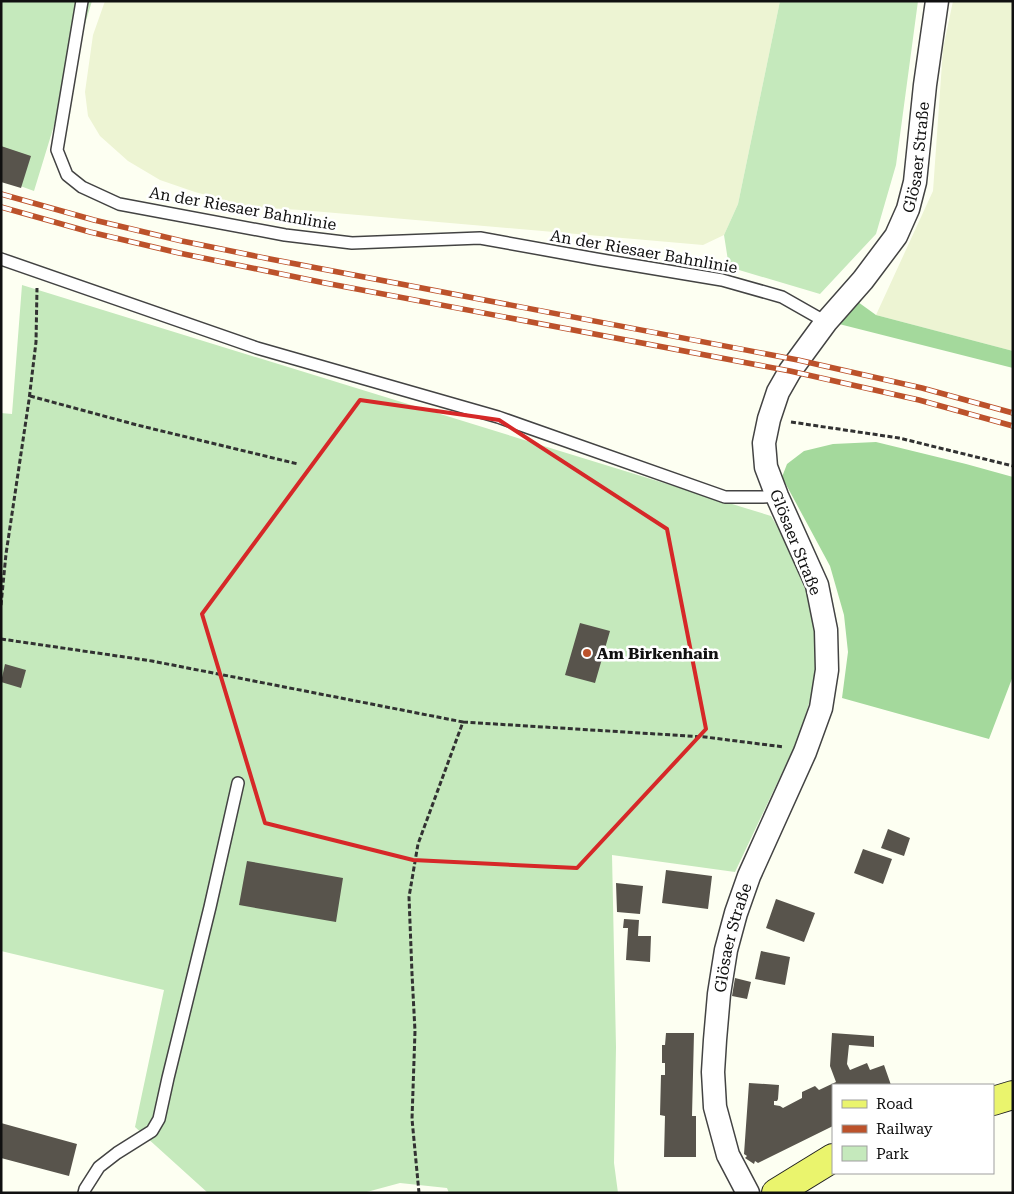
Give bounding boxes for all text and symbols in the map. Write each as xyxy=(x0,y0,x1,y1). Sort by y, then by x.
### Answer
street label: Glösaer Straße xyxy=(898,100,933,215)
street label: An der Riesaer Bahnlinie xyxy=(148,183,338,234)
street label: An der Riesaer Bahnlinie xyxy=(549,226,739,277)
street label: Glösaer Straße xyxy=(766,487,825,598)
place label: Am Birkenhain xyxy=(597,644,719,663)
marker: Am Birkenhain xyxy=(581,647,593,659)
street label: Glösaer Straße xyxy=(710,880,756,994)
legend xyxy=(832,1084,994,1174)
text: Road xyxy=(876,1095,913,1113)
text: Railway xyxy=(876,1120,933,1138)
text: Park xyxy=(876,1145,910,1163)

